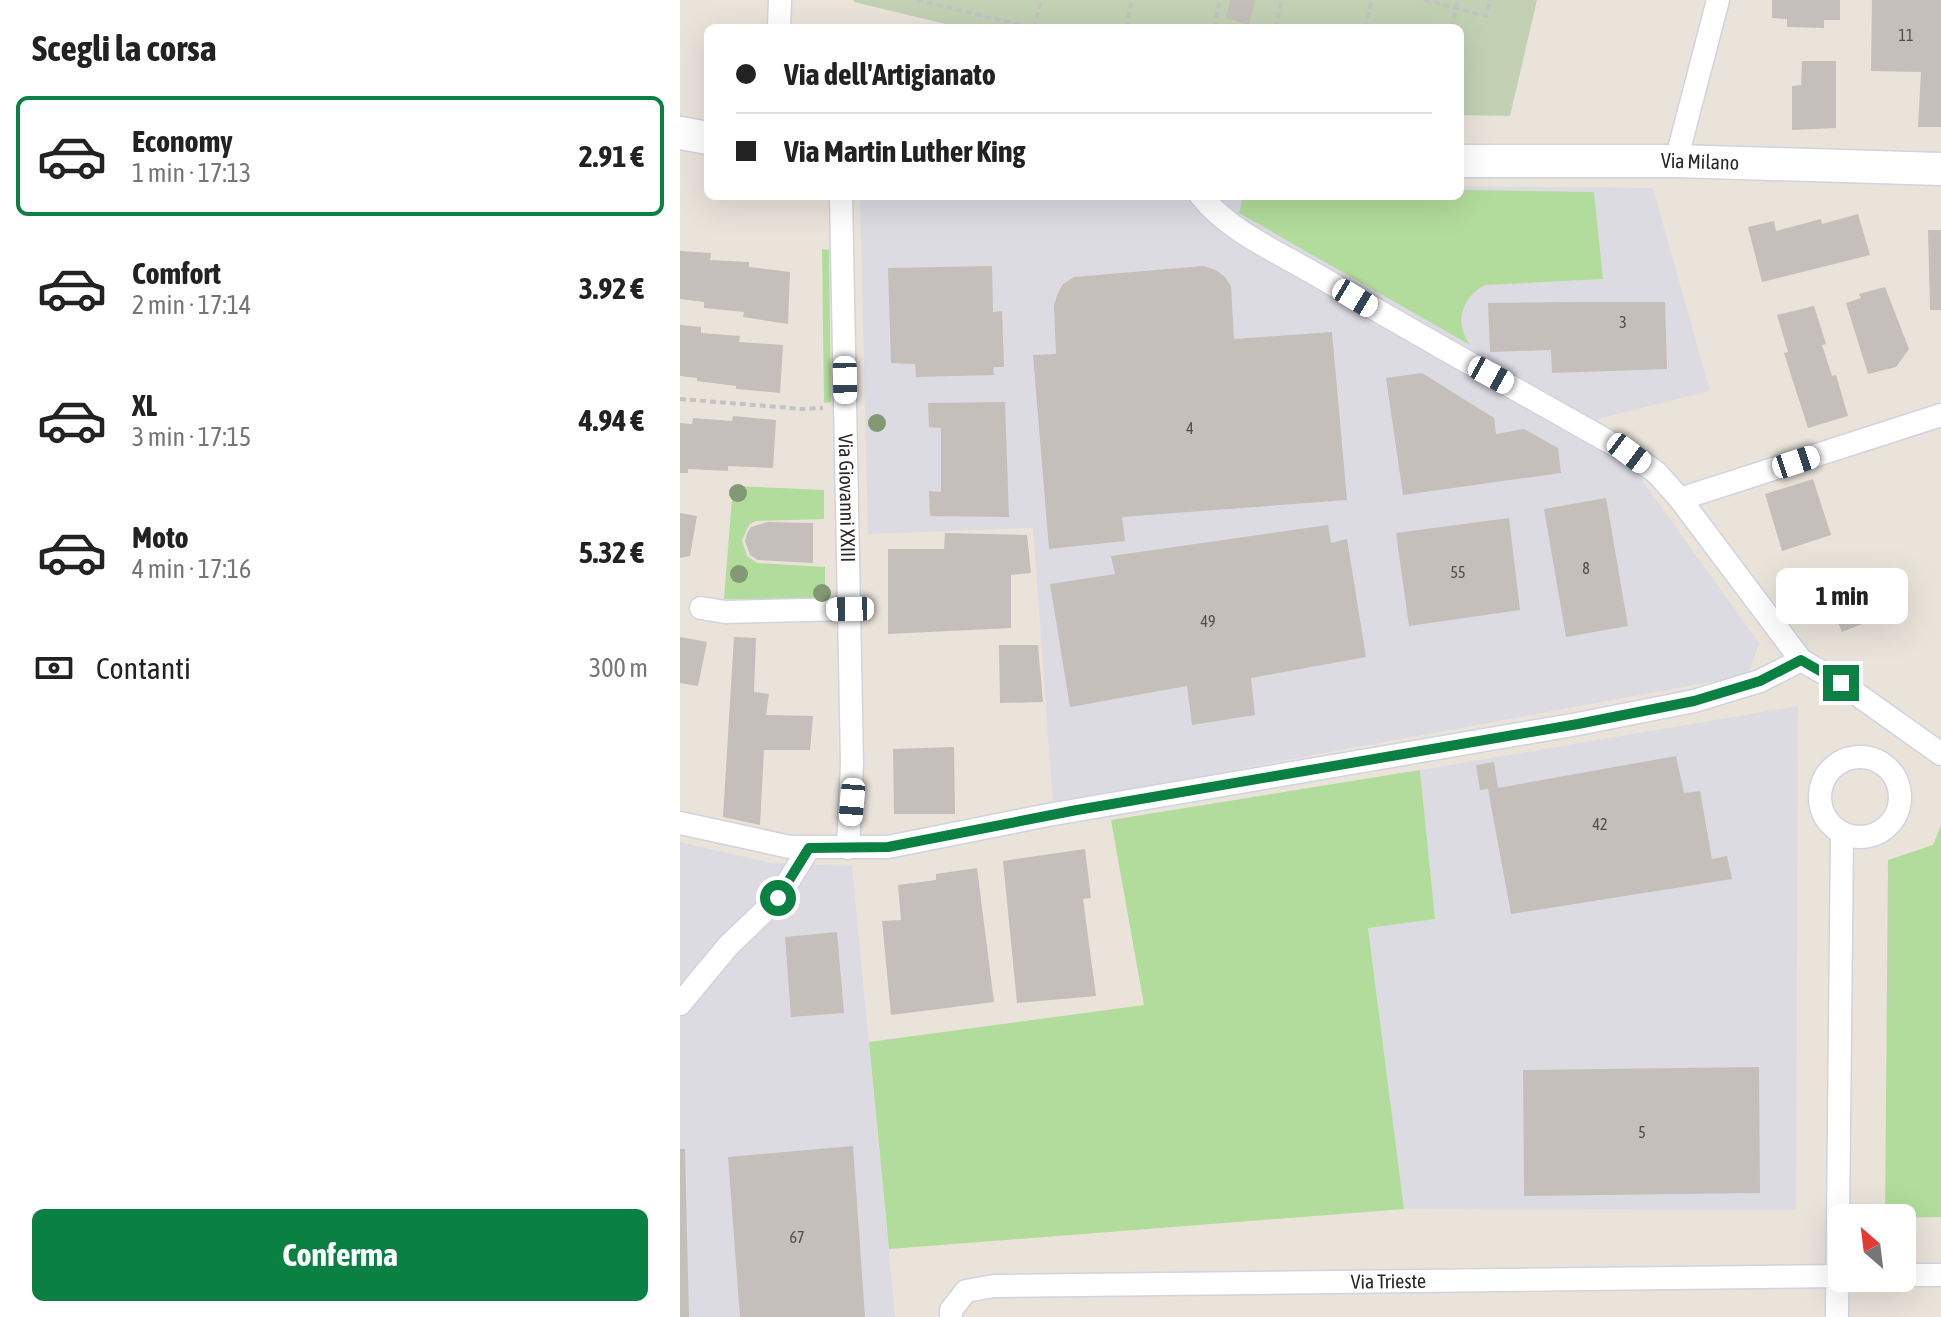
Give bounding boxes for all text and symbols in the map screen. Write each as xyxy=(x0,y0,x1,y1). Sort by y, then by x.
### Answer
house number: 11 xyxy=(1898,26,1914,44)
text: Scegli la corsa xyxy=(32,27,217,69)
text: Via dell'Artigianato xyxy=(784,57,996,91)
icon: car xyxy=(36,120,108,192)
text: Economy xyxy=(132,124,233,158)
text: Via Martin Luther King xyxy=(784,134,1025,168)
text: 2.91 € xyxy=(579,139,644,173)
street label: Via Milano xyxy=(1661,149,1739,174)
text: 1 min · 17:13 xyxy=(132,158,251,188)
icon: car xyxy=(36,252,108,324)
text: Comfort xyxy=(132,256,221,290)
text: 3.92 € xyxy=(579,271,644,305)
car xyxy=(1328,275,1382,321)
text: 2 min · 17:14 xyxy=(132,290,251,320)
house number: 3 xyxy=(1619,313,1627,331)
car xyxy=(1464,353,1518,397)
car xyxy=(833,356,857,404)
icon: car xyxy=(36,384,108,456)
text: XL xyxy=(132,388,157,422)
text: 4.94 € xyxy=(579,403,644,437)
house number: 4 xyxy=(1186,419,1194,437)
text: 3 min · 17:15 xyxy=(132,422,251,452)
car xyxy=(1603,429,1655,477)
street label: Via Giovanni XXIII xyxy=(835,434,860,562)
car xyxy=(1769,443,1823,481)
icon: car xyxy=(36,516,108,588)
text: Moto xyxy=(132,520,189,554)
text: 5.32 € xyxy=(579,535,644,569)
text: 4 min · 17:16 xyxy=(132,554,251,584)
house number: 8 xyxy=(1582,559,1590,577)
house number: 55 xyxy=(1450,563,1466,581)
callout: 1 min xyxy=(1775,567,1907,623)
text: 1 min xyxy=(1815,581,1869,611)
car xyxy=(826,597,874,621)
house number: 49 xyxy=(1200,612,1216,630)
icon: cash xyxy=(32,646,76,690)
text: Contanti xyxy=(96,651,191,685)
text: 300 m xyxy=(589,653,648,683)
route end xyxy=(1823,665,1859,701)
car xyxy=(838,777,866,827)
house number: 42 xyxy=(1592,815,1608,833)
route start xyxy=(760,880,796,916)
house number: 5 xyxy=(1638,1123,1646,1141)
north arrow xyxy=(1828,1204,1916,1292)
map controls xyxy=(1828,1204,1916,1292)
button: Conferma xyxy=(32,1209,648,1301)
house number: 67 xyxy=(789,1228,805,1246)
street label: Via Trieste xyxy=(1350,1269,1426,1293)

